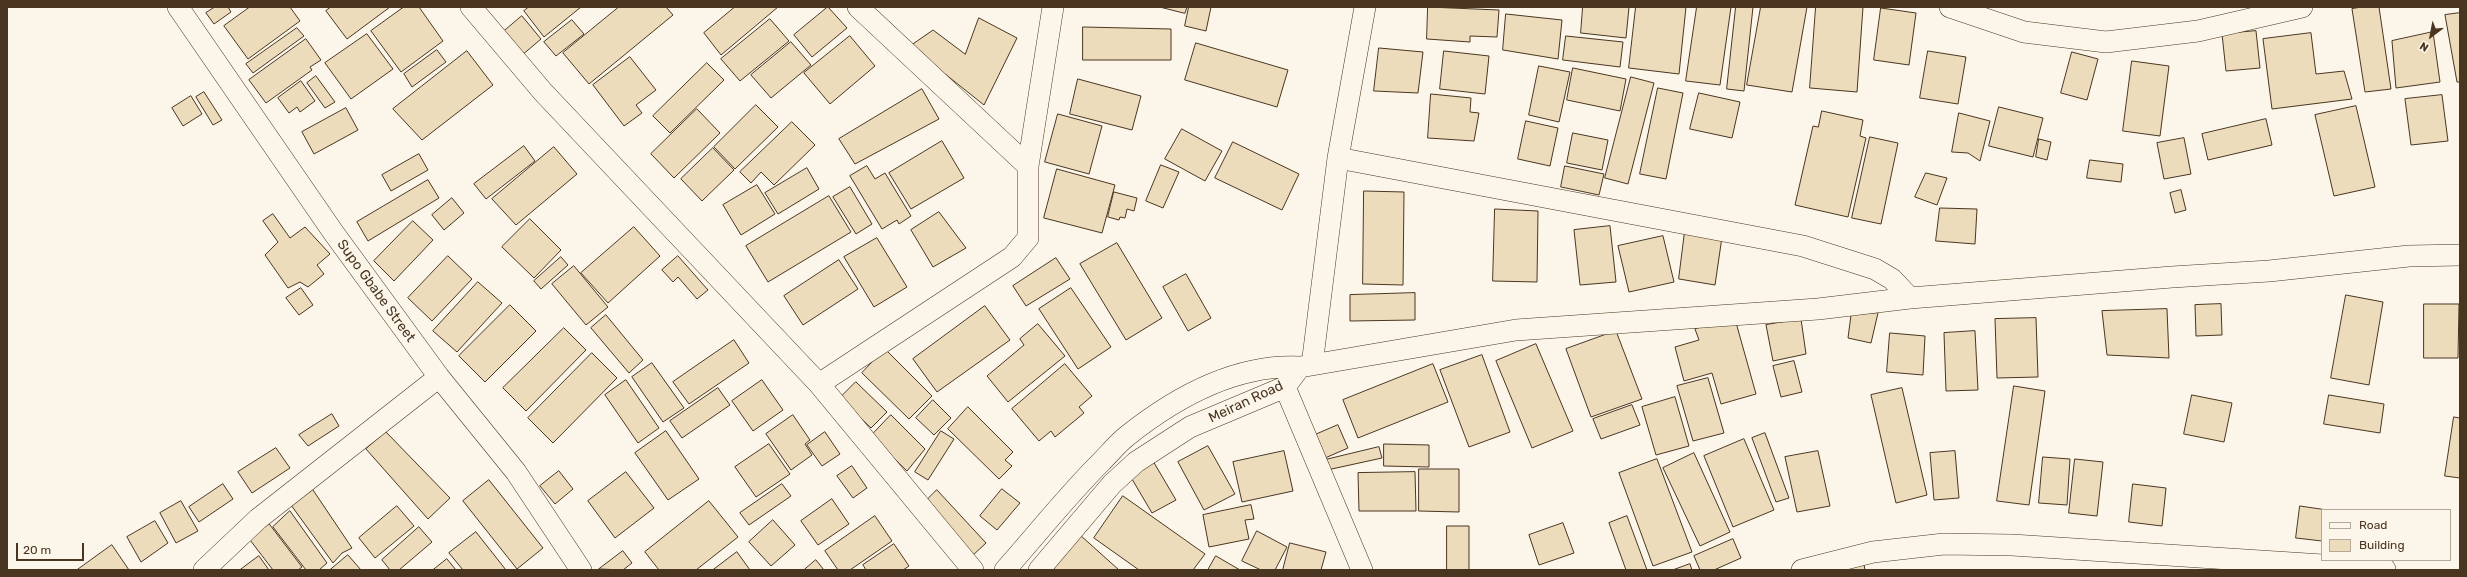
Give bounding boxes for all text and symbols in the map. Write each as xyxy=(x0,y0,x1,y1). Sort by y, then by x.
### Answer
north arrow xyxy=(2411,16,2451,56)
text: N xyxy=(2418,39,2431,54)
street label: Supo Gbabe Street xyxy=(333,236,419,346)
street label: Meiran Road xyxy=(1206,377,1286,427)
legend xyxy=(2321,509,2451,561)
text: Road xyxy=(2359,518,2387,532)
scale bar xyxy=(18,535,86,561)
text: Building xyxy=(2359,538,2405,552)
text: 20 m xyxy=(23,543,51,557)

